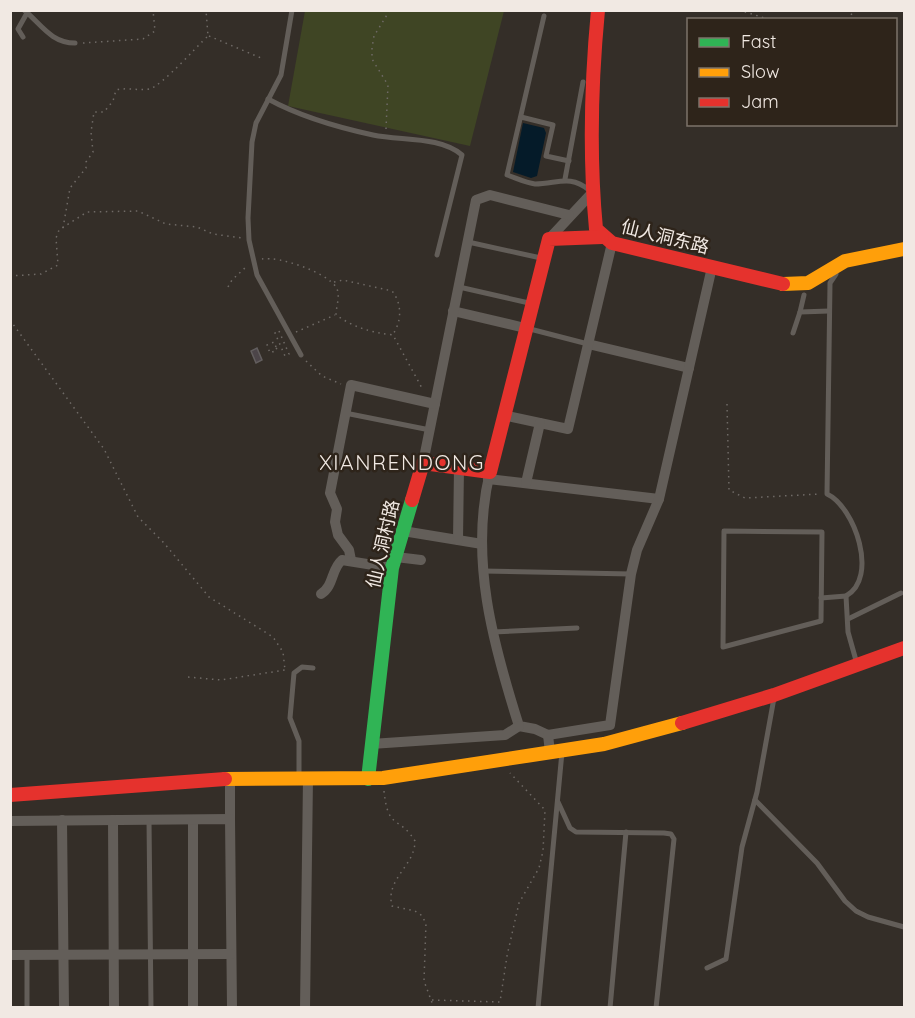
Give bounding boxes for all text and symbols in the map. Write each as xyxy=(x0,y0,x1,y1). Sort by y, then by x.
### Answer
legend xyxy=(687,18,897,126)
text: Fast xyxy=(741,30,776,53)
text: Slow xyxy=(741,60,779,83)
text: Jam xyxy=(741,90,779,113)
street label: 仙人洞东路 xyxy=(619,214,712,259)
district label: XIANRENDONG xyxy=(319,449,485,475)
street label: 仙人洞村路 xyxy=(361,497,404,590)

